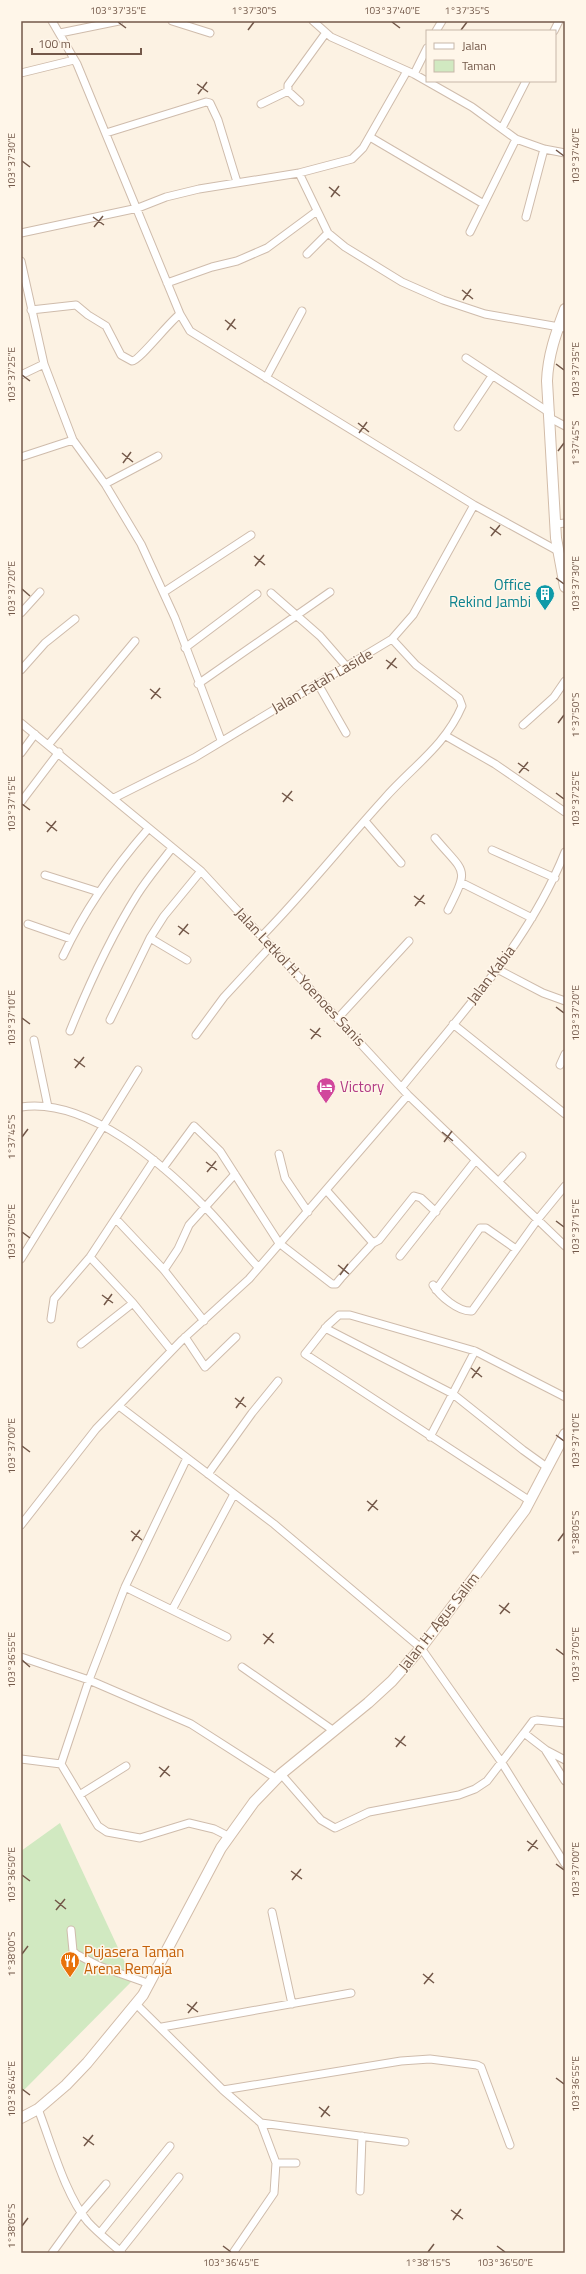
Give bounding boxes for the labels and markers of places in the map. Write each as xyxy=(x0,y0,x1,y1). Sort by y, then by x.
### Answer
place label: Office Rekind Jambi xyxy=(449,573,531,613)
building icon: Office Rekind Jambi xyxy=(534,583,556,611)
place label: Victory xyxy=(340,1075,384,1098)
hotel icon: Victory xyxy=(315,1076,337,1104)
place label: Pujasera Taman Arena Remaja xyxy=(84,1940,184,1980)
restaurant icon: Pujasera Taman Arena Remaja xyxy=(59,1950,81,1978)

